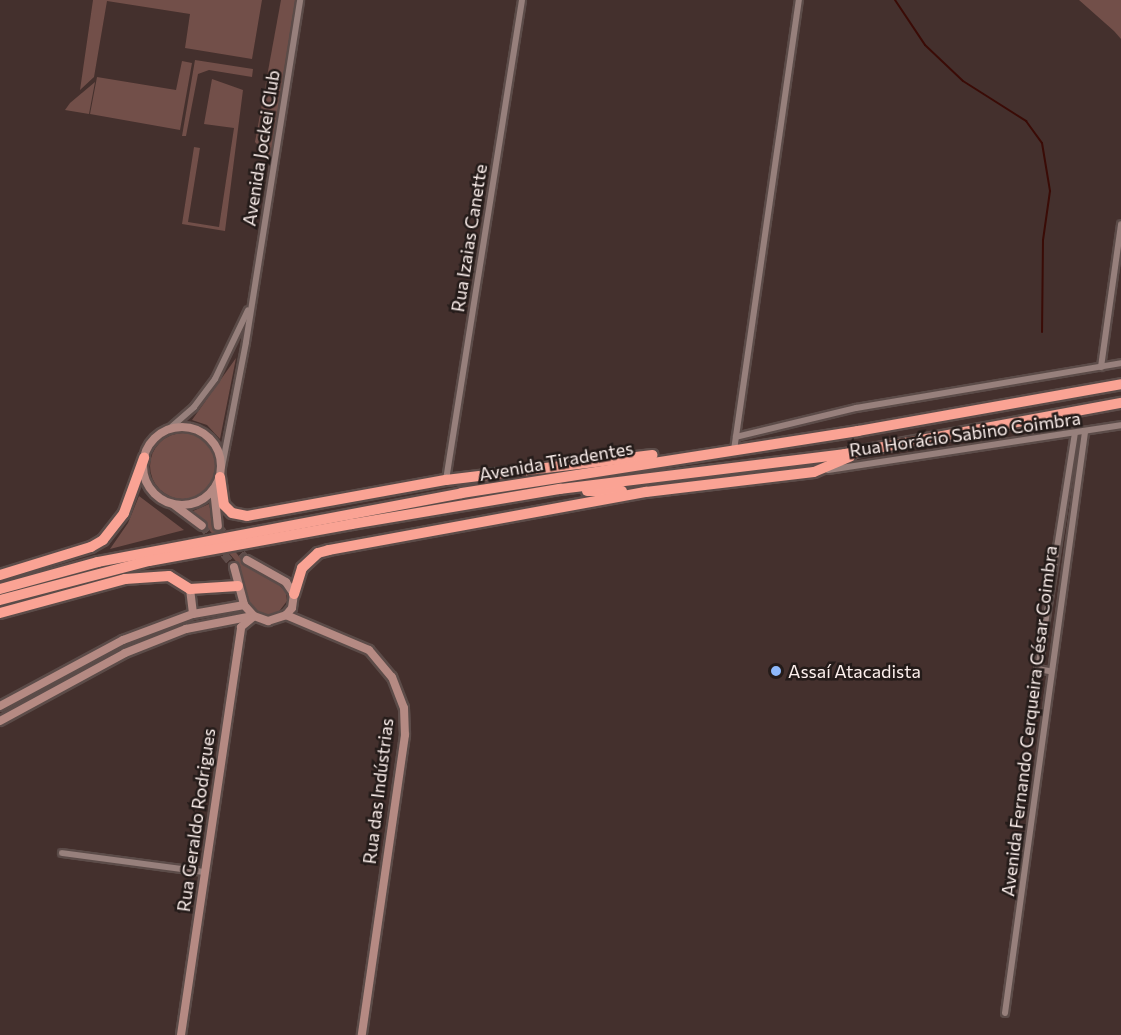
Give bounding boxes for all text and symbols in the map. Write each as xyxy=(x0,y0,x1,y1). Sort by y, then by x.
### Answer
street label: Avenida Jockei Club xyxy=(238,68,284,228)
street label: Rua Izaias Canette xyxy=(447,162,491,314)
street label: Rua Horácio Sabino Coimbra xyxy=(848,407,1082,461)
street label: Avenida Tiradentes xyxy=(477,437,635,485)
street label: Avenida Fernando Cerqueira César Coimbra xyxy=(997,544,1061,898)
place label: Assaí Atacadista xyxy=(788,660,921,682)
marker: Assaí Atacadista xyxy=(769,664,783,678)
street label: Rua das Indústrias xyxy=(358,717,398,865)
street label: Rua Geraldo Rodrigues xyxy=(172,727,220,913)

